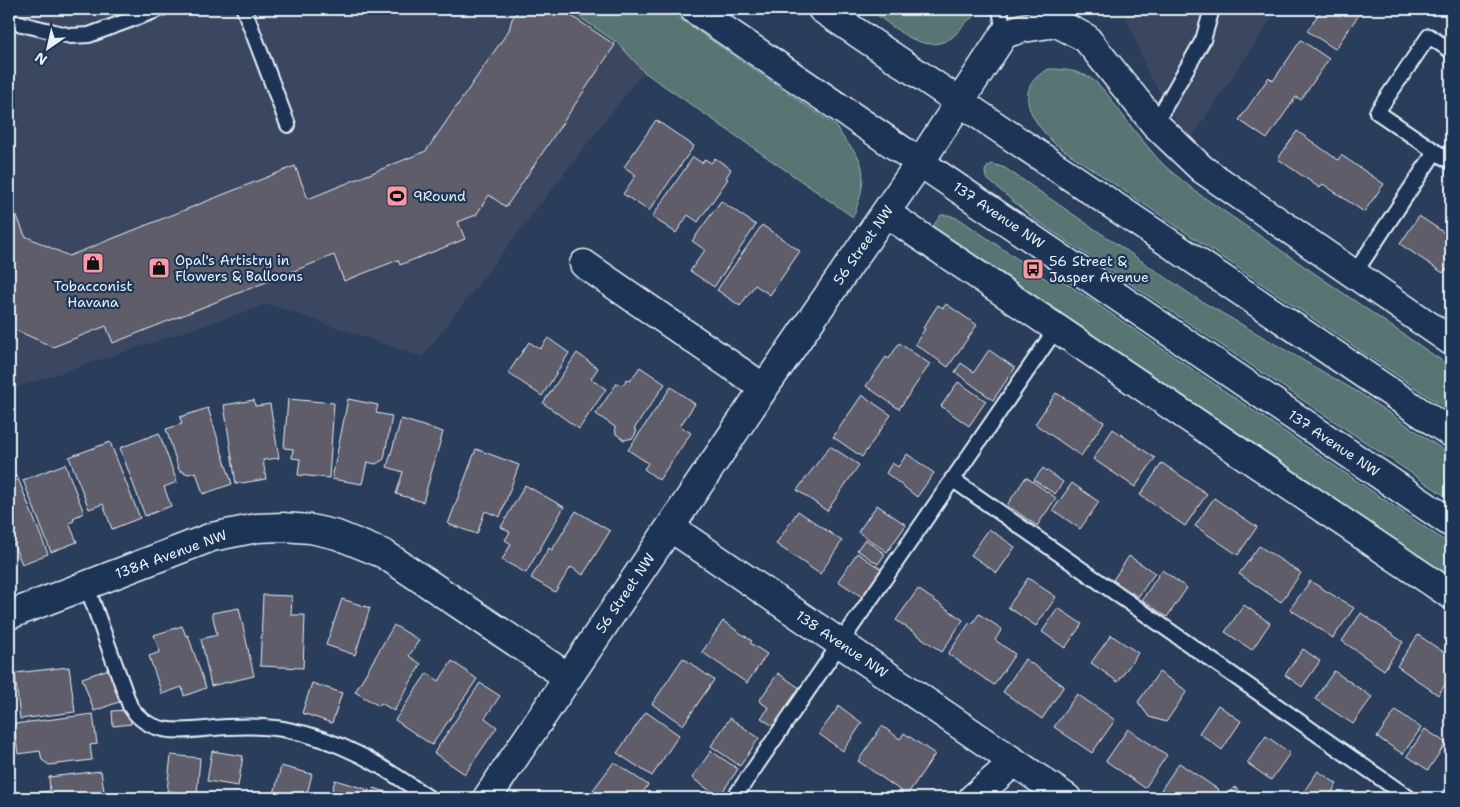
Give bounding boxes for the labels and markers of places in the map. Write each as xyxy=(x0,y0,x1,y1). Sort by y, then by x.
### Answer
sports icon: 9Round xyxy=(385,184,409,208)
place label: 9Round xyxy=(413,187,466,205)
shop icon: Tobacconist Havana xyxy=(81,251,105,275)
place label: Opal's Artistry in Flowers & Balloons xyxy=(175,251,303,285)
place label: 56 Street & Jasper Avenue xyxy=(1049,252,1149,286)
shop icon: Opal's Artistry in Flowers & Balloons xyxy=(147,256,171,280)
bus stop icon: 56 Street & Jasper Avenue xyxy=(1021,257,1045,281)
place label: Tobacconist Havana xyxy=(53,277,133,311)

